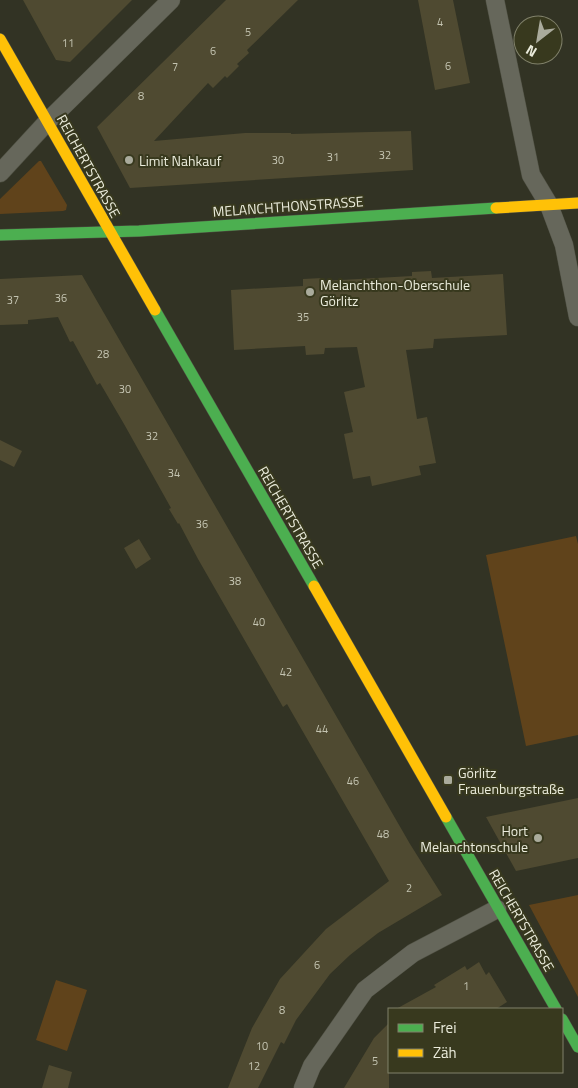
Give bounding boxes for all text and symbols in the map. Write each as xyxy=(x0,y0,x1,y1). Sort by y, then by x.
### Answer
house number: 4 xyxy=(437,14,443,30)
north arrow xyxy=(513,15,563,65)
house number: 5 xyxy=(245,24,251,40)
house number: 11 xyxy=(62,35,74,51)
text: N xyxy=(521,40,541,63)
house number: 6 xyxy=(210,43,216,59)
house number: 6 xyxy=(445,58,451,74)
house number: 7 xyxy=(172,59,178,75)
house number: 8 xyxy=(138,88,144,104)
street label: REICHERTSTRASSE xyxy=(52,111,126,222)
house number: 32 xyxy=(379,147,391,163)
house number: 31 xyxy=(327,149,339,165)
place label: Limit Nahkauf xyxy=(139,150,222,171)
house number: 30 xyxy=(272,152,284,168)
marker: Limit Nahkauf xyxy=(123,154,135,166)
street label: MELANCHTHONSTRASSE xyxy=(212,190,364,222)
place label: Melanchthon-Oberschule Görlitz xyxy=(320,274,470,311)
marker: Melanchthon-Oberschule Görlitz xyxy=(304,286,316,298)
house number: 36 xyxy=(55,290,67,306)
house number: 37 xyxy=(7,292,19,308)
house number: 35 xyxy=(297,309,309,325)
house number: 28 xyxy=(97,346,109,362)
house number: 30 xyxy=(119,381,131,397)
house number: 32 xyxy=(146,428,158,444)
street label: REICHERTSTRASSE xyxy=(253,462,329,572)
house number: 34 xyxy=(168,465,180,481)
house number: 36 xyxy=(196,516,208,532)
house number: 38 xyxy=(229,573,241,589)
house number: 40 xyxy=(253,614,265,630)
house number: 42 xyxy=(280,664,292,680)
house number: 44 xyxy=(316,721,328,737)
place label: Görlitz Frauenburgstraße xyxy=(458,762,564,799)
house number: 46 xyxy=(347,773,359,789)
marker: Görlitz Frauenburgstraße xyxy=(442,774,454,786)
place label: Hort Melanchtonschule xyxy=(420,820,528,857)
house number: 48 xyxy=(377,826,389,842)
marker: Hort Melanchtonschule xyxy=(532,832,544,844)
street label: REICHERTSTRASSE xyxy=(484,865,560,975)
house number: 2 xyxy=(406,880,412,896)
house number: 6 xyxy=(314,957,320,973)
house number: 1 xyxy=(463,978,469,994)
house number: 8 xyxy=(279,1002,285,1018)
legend xyxy=(388,1008,563,1073)
text: Frei xyxy=(433,1016,456,1039)
house number: 10 xyxy=(256,1038,268,1054)
text: Zäh xyxy=(433,1041,457,1064)
house number: 5 xyxy=(372,1053,378,1069)
house number: 12 xyxy=(248,1058,260,1074)

